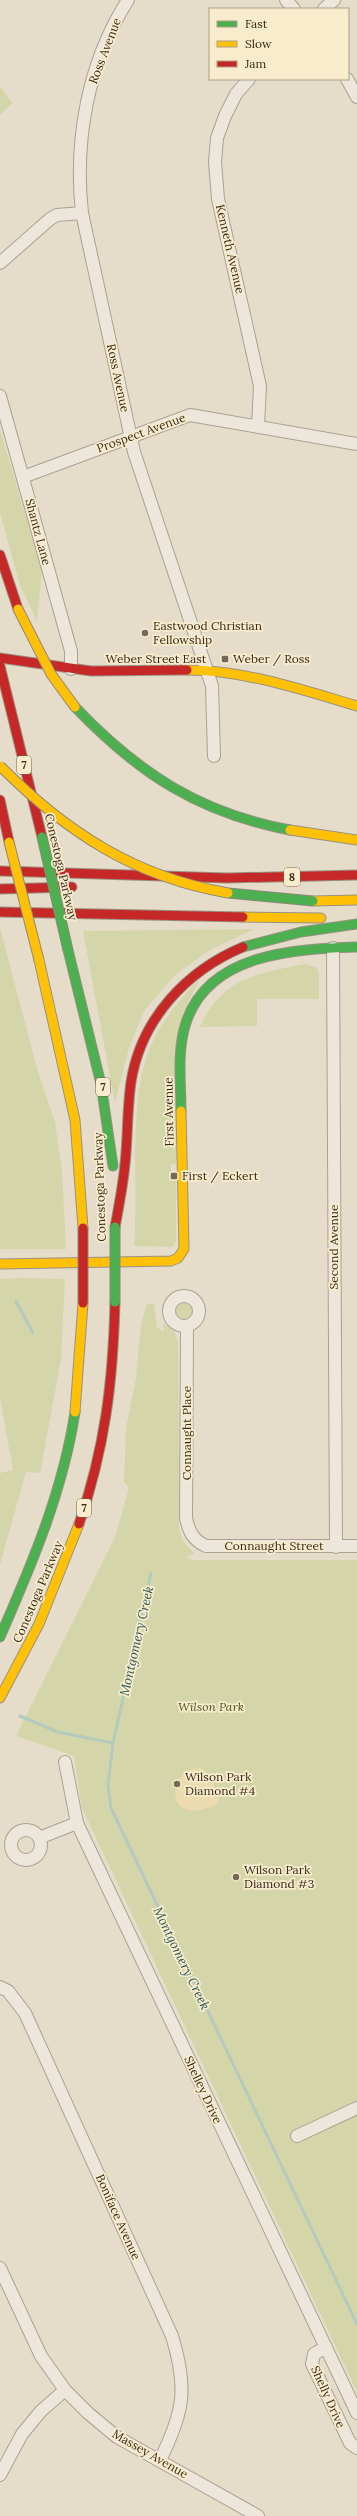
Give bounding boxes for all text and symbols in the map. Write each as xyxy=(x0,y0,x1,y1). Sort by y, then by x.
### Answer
legend xyxy=(209,8,349,80)
street label: Ross Avenue xyxy=(85,15,124,86)
text: Fast xyxy=(245,16,268,31)
text: Slow xyxy=(245,36,272,51)
text: Jam xyxy=(244,56,266,71)
street label: Kenneth Avenue xyxy=(213,203,248,295)
street label: Ross Avenue xyxy=(104,342,133,414)
street label: Prospect Avenue xyxy=(94,409,188,456)
street label: Shantz Lane xyxy=(22,497,55,567)
place label: Eastwood Christian Fellowship xyxy=(153,618,262,647)
marker: Eastwood Christian Fellowship xyxy=(140,628,150,638)
street label: Weber Street East xyxy=(106,651,207,666)
place label: Weber / Ross xyxy=(233,651,310,667)
marker: Weber / Ross xyxy=(220,654,230,664)
road number: 7 xyxy=(17,756,31,774)
street label: Conestoga Parkway xyxy=(42,812,81,922)
road number: 8 xyxy=(284,868,300,886)
street label: First Avenue xyxy=(160,1077,177,1147)
road number: 7 xyxy=(96,1078,110,1096)
street label: Conestoga Parkway xyxy=(90,1131,109,1242)
place label: First / Eckert xyxy=(182,1168,259,1184)
marker: First / Eckert xyxy=(169,1171,179,1181)
street label: Second Avenue xyxy=(326,1204,341,1289)
street label: Connaught Place xyxy=(179,1385,194,1480)
road number: 7 xyxy=(77,1499,91,1517)
street label: Conestoga Parkway xyxy=(9,1538,66,1645)
street label: Connaught Street xyxy=(224,1538,324,1553)
water label: Montgomery Creek xyxy=(116,1584,157,1698)
park label: Wilson Park xyxy=(178,1699,244,1714)
place label: Wilson Park Diamond #4 xyxy=(185,1769,256,1798)
marker: Wilson Park Diamond #4 xyxy=(172,1779,182,1789)
place label: Wilson Park Diamond #3 xyxy=(244,1862,315,1891)
marker: Wilson Park Diamond #3 xyxy=(231,1872,241,1882)
water label: Montgomery Creek xyxy=(149,1904,214,2013)
street label: Shelley Drive xyxy=(181,2054,226,2126)
street label: Boniface Avenue xyxy=(93,2172,144,2262)
street label: Shelly Drive xyxy=(308,2363,349,2431)
street label: Massey Avenue xyxy=(110,2426,191,2482)

